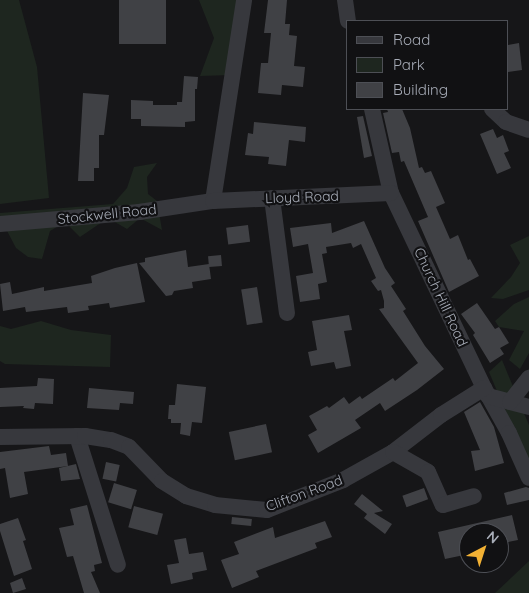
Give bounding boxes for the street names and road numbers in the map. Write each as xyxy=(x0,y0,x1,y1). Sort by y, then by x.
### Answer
street label: Lloyd Road xyxy=(265,187,339,207)
street label: Stockwell Road xyxy=(57,200,157,228)
street label: Church Hill Road xyxy=(411,245,471,349)
street label: Clifton Road xyxy=(263,471,345,515)

